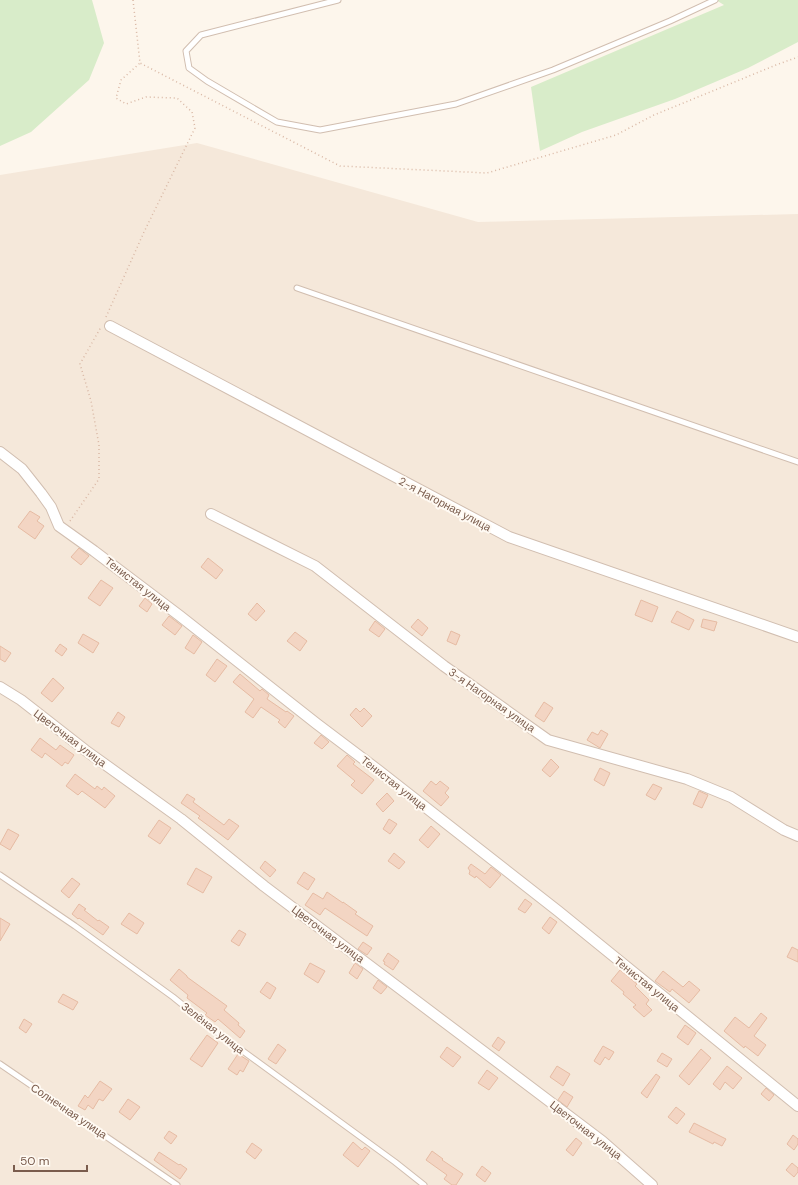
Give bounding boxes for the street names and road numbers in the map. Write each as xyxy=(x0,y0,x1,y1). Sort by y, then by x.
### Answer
street label: 2-я Нагорная улица xyxy=(396,474,494,535)
street label: Тенистая улица xyxy=(102,554,175,615)
street label: 3-я Нагорная улица xyxy=(446,665,539,736)
street label: Цветочная улица xyxy=(31,706,110,770)
street label: Тенистая улица xyxy=(358,753,431,814)
street label: Цветочная улица xyxy=(289,902,368,966)
street label: Тенистая улица xyxy=(611,953,683,1015)
street label: Зелёная улица xyxy=(179,999,248,1058)
street label: Солнечная улица xyxy=(28,1080,111,1142)
street label: Цветочная улица xyxy=(547,1098,625,1163)

